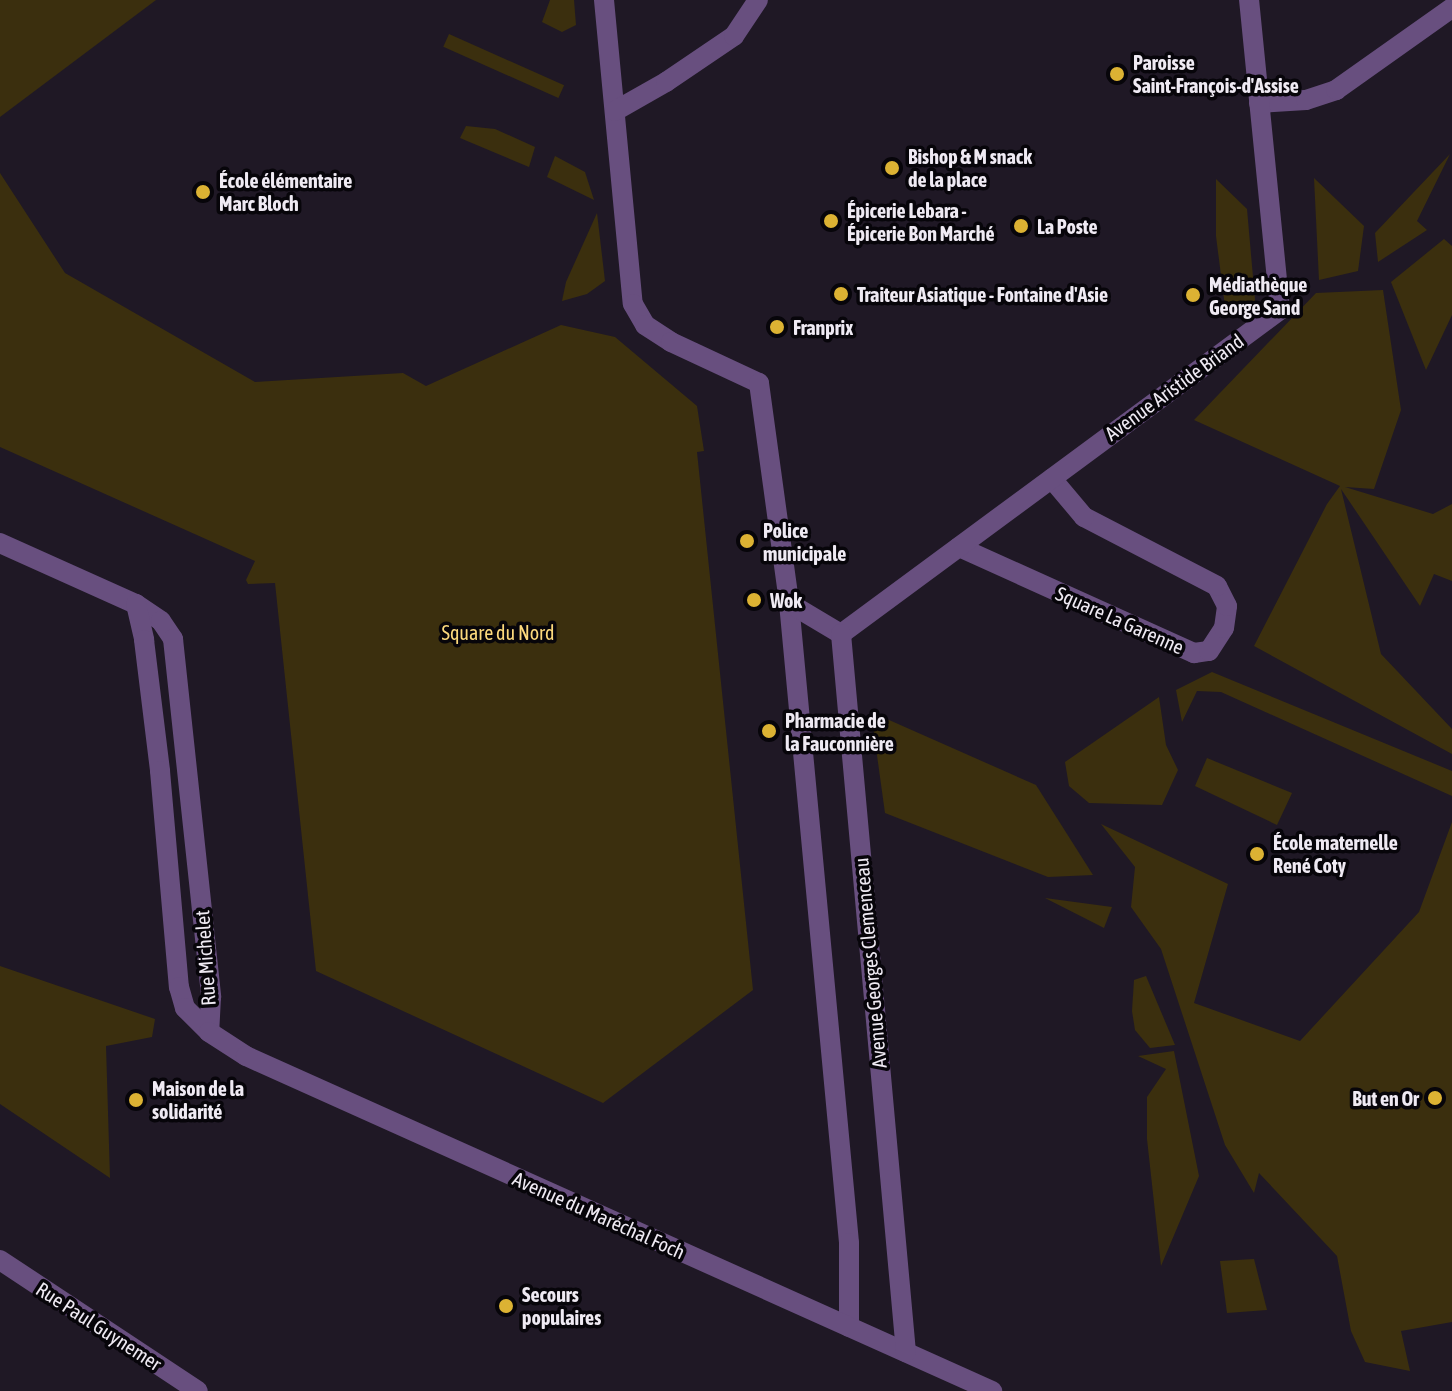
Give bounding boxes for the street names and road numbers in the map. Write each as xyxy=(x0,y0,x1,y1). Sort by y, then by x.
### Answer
street label: Avenue Aristide Briand xyxy=(1100,329,1248,445)
street label: Square La Garenne xyxy=(1052,581,1188,659)
street label: Avenue Georges Clemenceau xyxy=(849,857,891,1069)
street label: Rue Michelet xyxy=(190,909,220,1007)
street label: Avenue du Maréchal Foch xyxy=(509,1166,689,1264)
street label: Rue Paul Guynemer xyxy=(32,1277,166,1375)

